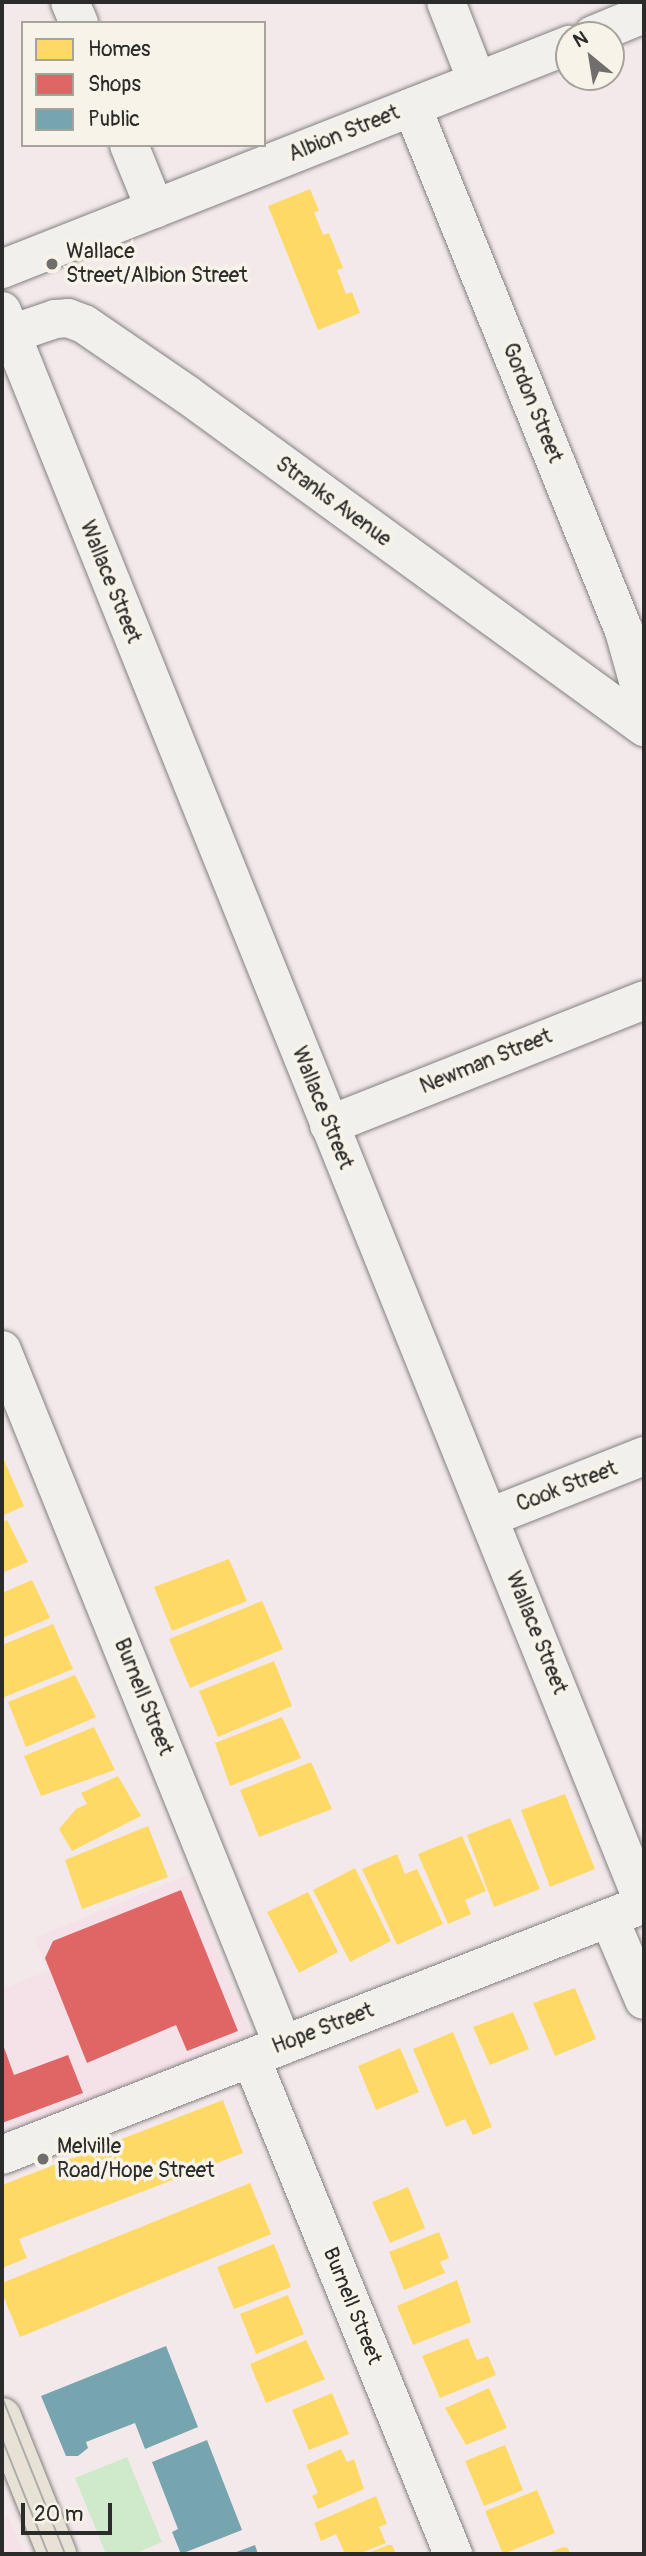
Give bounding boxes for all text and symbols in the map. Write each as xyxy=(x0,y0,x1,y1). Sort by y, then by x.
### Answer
legend xyxy=(21,21,266,147)
north arrow xyxy=(555,21,625,91)
text: N xyxy=(569,26,592,53)
text: Homes xyxy=(88,36,150,63)
text: Shops xyxy=(88,71,141,98)
street label: Albion Street xyxy=(285,100,403,168)
text: Public xyxy=(88,106,140,133)
place label: Wallace Street/Albion Street xyxy=(66,239,248,289)
marker: Wallace Street/Albion Street xyxy=(44,256,60,272)
street label: Gordon Street xyxy=(497,340,567,466)
street label: Stranks Avenue xyxy=(270,452,396,552)
street label: Wallace Street xyxy=(74,517,146,647)
street label: Newman Street xyxy=(416,1024,556,1100)
street label: Wallace Street xyxy=(286,1043,358,1173)
street label: Cook Street xyxy=(513,1456,621,1518)
street label: Wallace Street xyxy=(500,1568,572,1698)
street label: Burnell Street xyxy=(108,1635,178,1759)
street label: Hope Street xyxy=(269,1998,377,2060)
place label: Melville Road/Hope Street xyxy=(57,2134,215,2184)
marker: Melville Road/Hope Street xyxy=(35,2151,51,2167)
street label: Burnell Street xyxy=(317,2244,387,2368)
scale bar xyxy=(24,2490,116,2534)
text: 20 m xyxy=(34,2501,83,2528)

